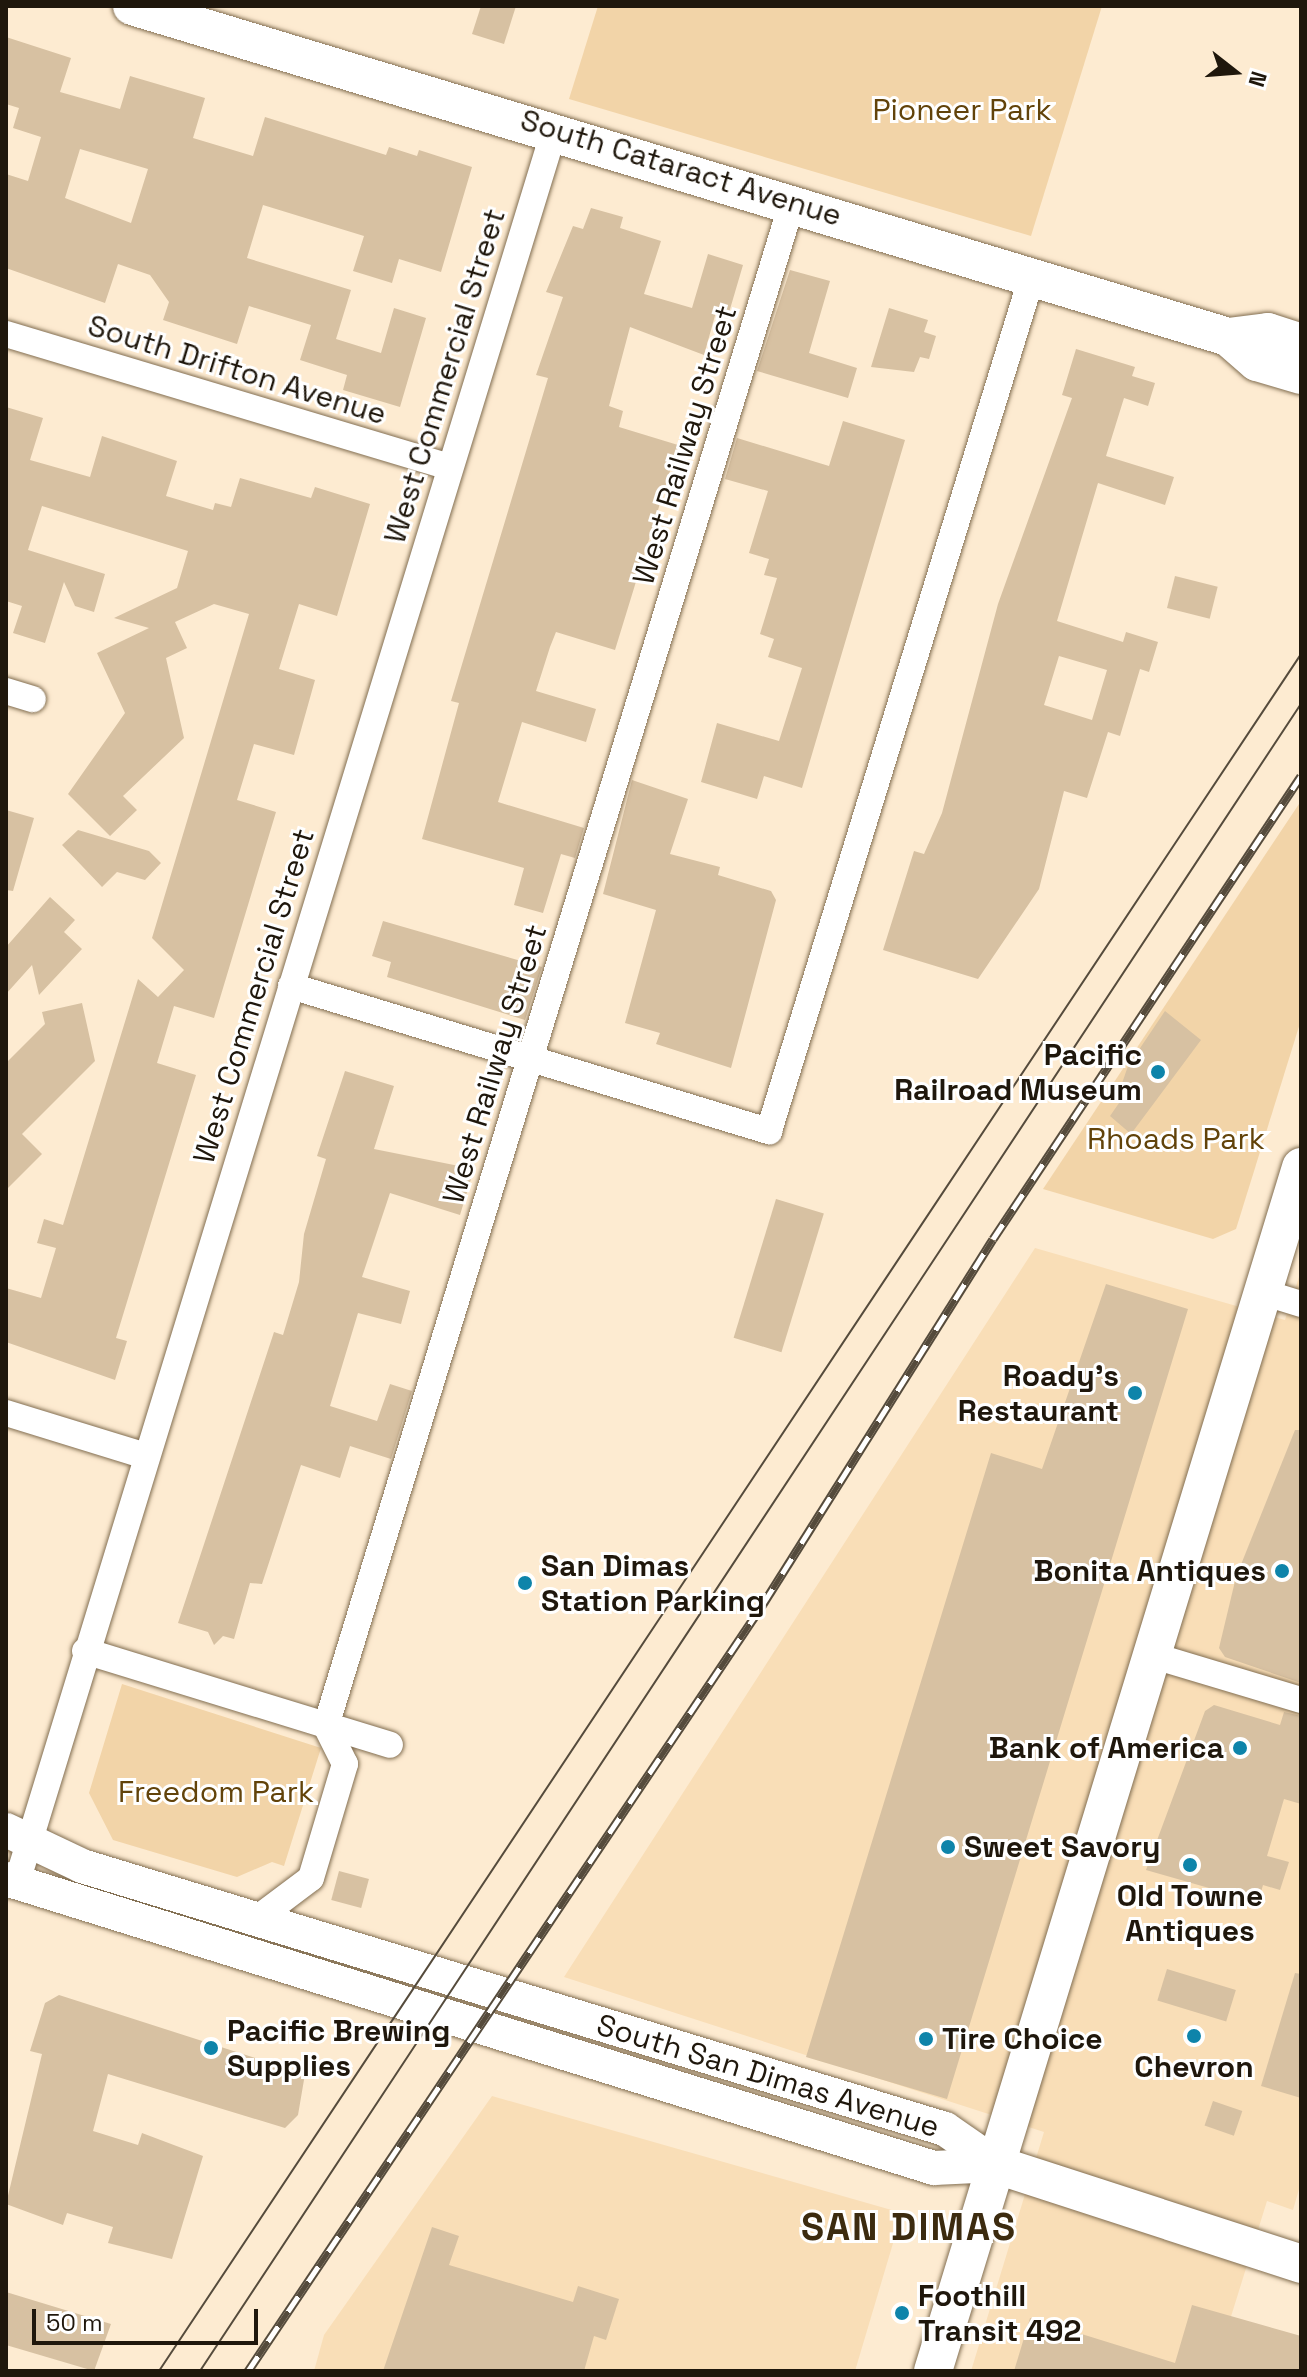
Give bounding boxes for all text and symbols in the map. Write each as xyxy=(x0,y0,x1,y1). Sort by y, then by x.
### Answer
north arrow xyxy=(1195,32,1275,112)
text: N xyxy=(1242,68,1273,90)
park label: Pioneer Park xyxy=(872,92,1052,128)
street label: South Cataract Avenue xyxy=(516,102,846,234)
street label: West Commercial Street xyxy=(377,204,513,548)
street label: West Railway Street xyxy=(625,301,745,589)
street label: South Drifton Avenue xyxy=(83,307,391,433)
street label: West Commercial Street xyxy=(186,824,322,1168)
street label: West Railway Street xyxy=(435,920,555,1208)
place label: Pacific Railroad Museum xyxy=(894,1037,1142,1108)
marker: Pacific Railroad Museum xyxy=(1149,1063,1167,1081)
park label: Rhoads Park xyxy=(1087,1121,1265,1157)
place label: Roady's Restaurant xyxy=(958,1358,1119,1428)
marker: Roady's Restaurant xyxy=(1126,1384,1144,1402)
place label: San Dimas Station Parking xyxy=(541,1548,765,1618)
place label: Bonita Antiques xyxy=(1033,1553,1266,1589)
marker: Bonita Antiques xyxy=(1273,1562,1291,1580)
marker: San Dimas Station Parking xyxy=(516,1574,534,1592)
place label: Bank of America xyxy=(988,1730,1224,1766)
marker: Bank of America xyxy=(1231,1739,1249,1757)
park label: Freedom Park xyxy=(118,1774,314,1810)
place label: Sweet Savory xyxy=(964,1829,1160,1865)
marker: Sweet Savory xyxy=(939,1838,957,1856)
marker: Old Towne Antiques xyxy=(1181,1856,1199,1874)
place label: Old Towne Antiques xyxy=(1116,1878,1264,1948)
street label: South San Dimas Avenue xyxy=(592,2007,944,2145)
place label: Pacific Brewing Supplies xyxy=(227,2013,450,2084)
place label: Tire Choice xyxy=(942,2021,1103,2057)
marker: Chevron xyxy=(1185,2027,1203,2045)
marker: Tire Choice xyxy=(917,2030,935,2048)
marker: Pacific Brewing Supplies xyxy=(202,2039,220,2057)
place label: Chevron xyxy=(1134,2049,1254,2085)
district label: SAN DIMAS xyxy=(801,2205,1017,2251)
place label: Foothill Transit 492 xyxy=(918,2278,1081,2348)
scale bar xyxy=(36,2293,262,2343)
marker: Foothill Transit 492 xyxy=(893,2304,911,2322)
text: 50 m xyxy=(46,2307,103,2338)

